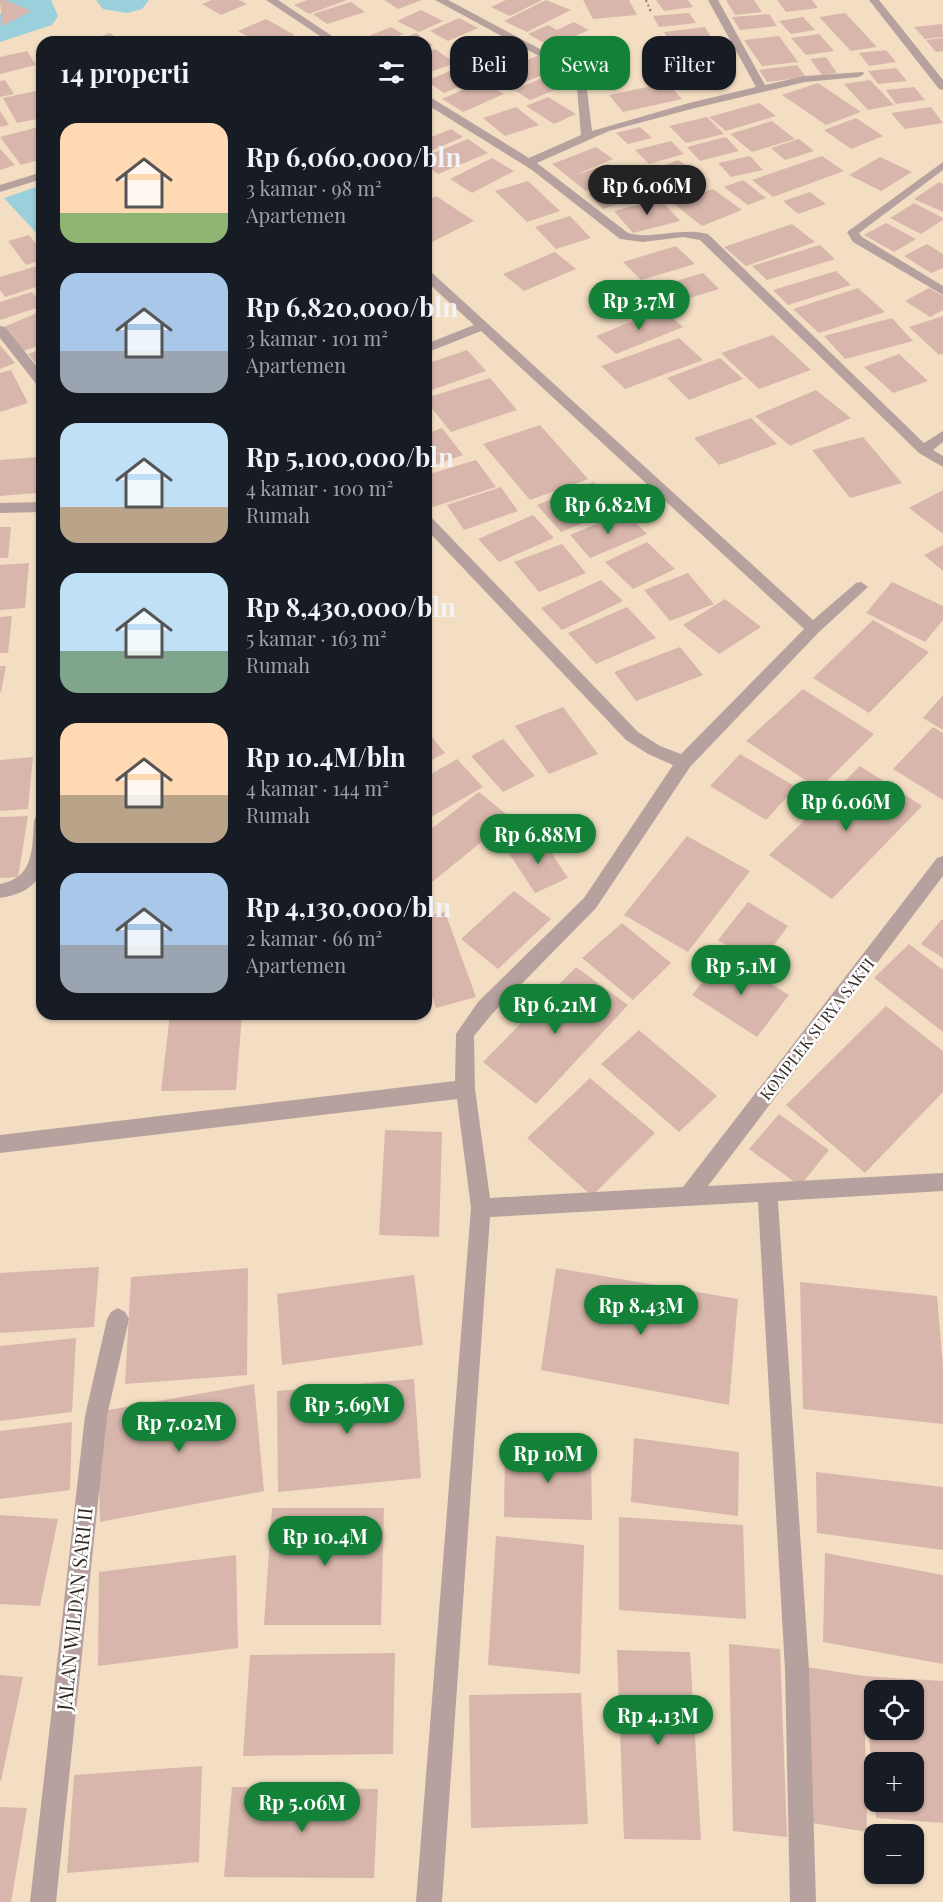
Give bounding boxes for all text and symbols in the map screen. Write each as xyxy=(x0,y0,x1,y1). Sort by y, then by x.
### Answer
chip: Beli xyxy=(450,36,528,90)
chip: Sewa xyxy=(540,36,630,90)
chip: Filter xyxy=(642,36,736,90)
text: 14 properti xyxy=(60,55,190,90)
icon: filters xyxy=(375,56,408,89)
text: Rp 6,060,000/bln xyxy=(246,139,461,174)
icon: home xyxy=(108,147,180,219)
pin: Rp 6.06M xyxy=(585,165,709,216)
text: Rp 6.06M xyxy=(602,171,692,198)
text: 3 kamar · 98 m² xyxy=(246,174,382,201)
text: Apartemen xyxy=(246,201,346,228)
pin: Rp 3.7M xyxy=(584,280,694,331)
text: Rp 3.7M xyxy=(603,286,675,313)
text: Rp 6,820,000/bln xyxy=(246,289,458,324)
icon: home xyxy=(108,297,180,369)
text: 3 kamar · 101 m² xyxy=(246,324,388,351)
text: Apartemen xyxy=(246,351,346,378)
text: Rp 5,100,000/bln xyxy=(246,439,454,474)
icon: home xyxy=(108,447,180,519)
text: 4 kamar · 100 m² xyxy=(246,474,393,501)
pin: Rp 6.82M xyxy=(546,484,670,535)
text: Rp 6.82M xyxy=(564,490,652,517)
text: Rumah xyxy=(246,501,310,528)
text: Rp 8,430,000/bln xyxy=(246,589,456,624)
icon: home xyxy=(108,597,180,669)
text: 5 kamar · 163 m² xyxy=(246,624,387,651)
text: Rumah xyxy=(246,651,310,678)
text: Rp 10.4M/bln xyxy=(246,739,406,774)
icon: home xyxy=(108,747,180,819)
text: 4 kamar · 144 m² xyxy=(246,774,389,801)
pin: Rp 6.06M xyxy=(784,781,908,832)
text: Rp 6.06M xyxy=(801,787,891,814)
text: Rumah xyxy=(246,801,310,828)
pin: Rp 6.88M xyxy=(476,814,600,865)
text: Rp 6.88M xyxy=(494,820,582,847)
text: Rp 4,130,000/bln xyxy=(246,889,451,924)
icon: home xyxy=(108,897,180,969)
text: 2 kamar · 66 m² xyxy=(246,924,382,951)
pin: Rp 5.1M xyxy=(686,945,796,996)
text: Apartemen xyxy=(246,951,346,978)
text: Rp 5.1M xyxy=(705,951,777,978)
street label: KOMPLEK SURYA SAKTI xyxy=(755,954,879,1104)
pin: Rp 6.21M xyxy=(493,984,617,1035)
text: Rp 6.21M xyxy=(513,990,597,1017)
pin: Rp 8.43M xyxy=(579,1285,703,1336)
text: Rp 8.43M xyxy=(598,1291,684,1318)
pin: Rp 5.69M xyxy=(285,1384,409,1435)
text: Rp 5.69M xyxy=(304,1390,390,1417)
pin: Rp 7.02M xyxy=(117,1402,241,1453)
text: Rp 7.02M xyxy=(136,1408,222,1435)
pin: Rp 10M xyxy=(499,1433,597,1484)
text: Rp 10M xyxy=(513,1439,583,1466)
street label: JALAN WILDAN SARI II xyxy=(49,1506,98,1713)
pin: Rp 10.4M xyxy=(263,1516,387,1567)
text: Rp 10.4M xyxy=(282,1522,368,1549)
map controls xyxy=(864,1680,924,1884)
button: locate xyxy=(864,1680,924,1740)
pin: Rp 4.13M xyxy=(596,1695,720,1746)
text: Rp 4.13M xyxy=(617,1701,699,1728)
button: + xyxy=(864,1752,924,1812)
pin: Rp 5.06M xyxy=(240,1782,364,1833)
text: Rp 5.06M xyxy=(258,1788,346,1815)
button: − xyxy=(864,1824,924,1884)

